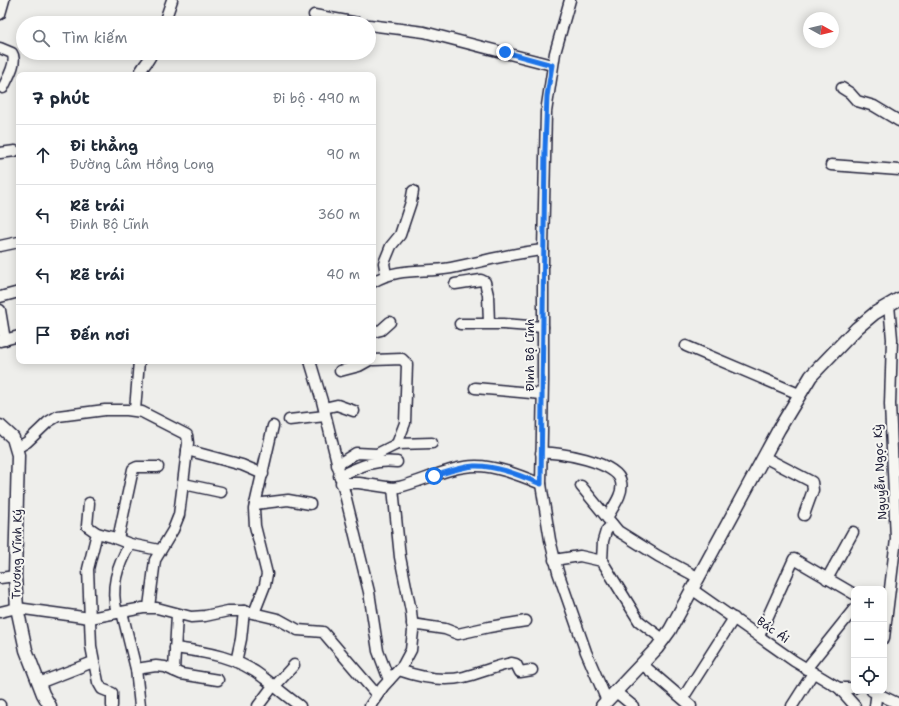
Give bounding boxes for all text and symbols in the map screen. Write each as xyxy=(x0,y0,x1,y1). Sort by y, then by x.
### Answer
north arrow xyxy=(803,12,839,48)
search box xyxy=(16,16,376,60)
icon: search xyxy=(30,27,52,49)
text: Tìm kiếm xyxy=(62,28,127,48)
route end xyxy=(496,43,514,61)
text: 7 phút xyxy=(32,87,90,109)
text: Đi bộ · 490 m xyxy=(273,90,360,107)
text: Đi thẳng xyxy=(70,136,138,156)
icon: ahead xyxy=(32,144,54,166)
text: 90 m xyxy=(326,146,360,163)
text: Đường Lâm Hồng Long xyxy=(70,156,214,173)
text: Rẽ trái xyxy=(70,196,125,216)
icon: left xyxy=(32,204,54,226)
text: 360 m xyxy=(318,206,360,223)
text: Đinh Bộ Lĩnh xyxy=(70,216,149,233)
icon: left xyxy=(32,264,54,286)
text: Rẽ trái xyxy=(70,265,125,285)
text: 40 m xyxy=(326,266,360,283)
street label: Đinh Bộ Lĩnh xyxy=(522,318,538,392)
icon: arrive xyxy=(32,324,54,346)
text: Đến nơi xyxy=(70,325,129,345)
street label: Nguyễn Ngọc Kỳ xyxy=(869,424,891,520)
route start xyxy=(425,467,443,485)
street label: Trương Vĩnh Ký xyxy=(8,508,26,599)
map controls xyxy=(851,586,887,694)
button: + xyxy=(851,586,887,622)
street label: Bác Ái xyxy=(753,613,793,647)
button: − xyxy=(851,622,887,658)
button: locate xyxy=(851,658,887,694)

